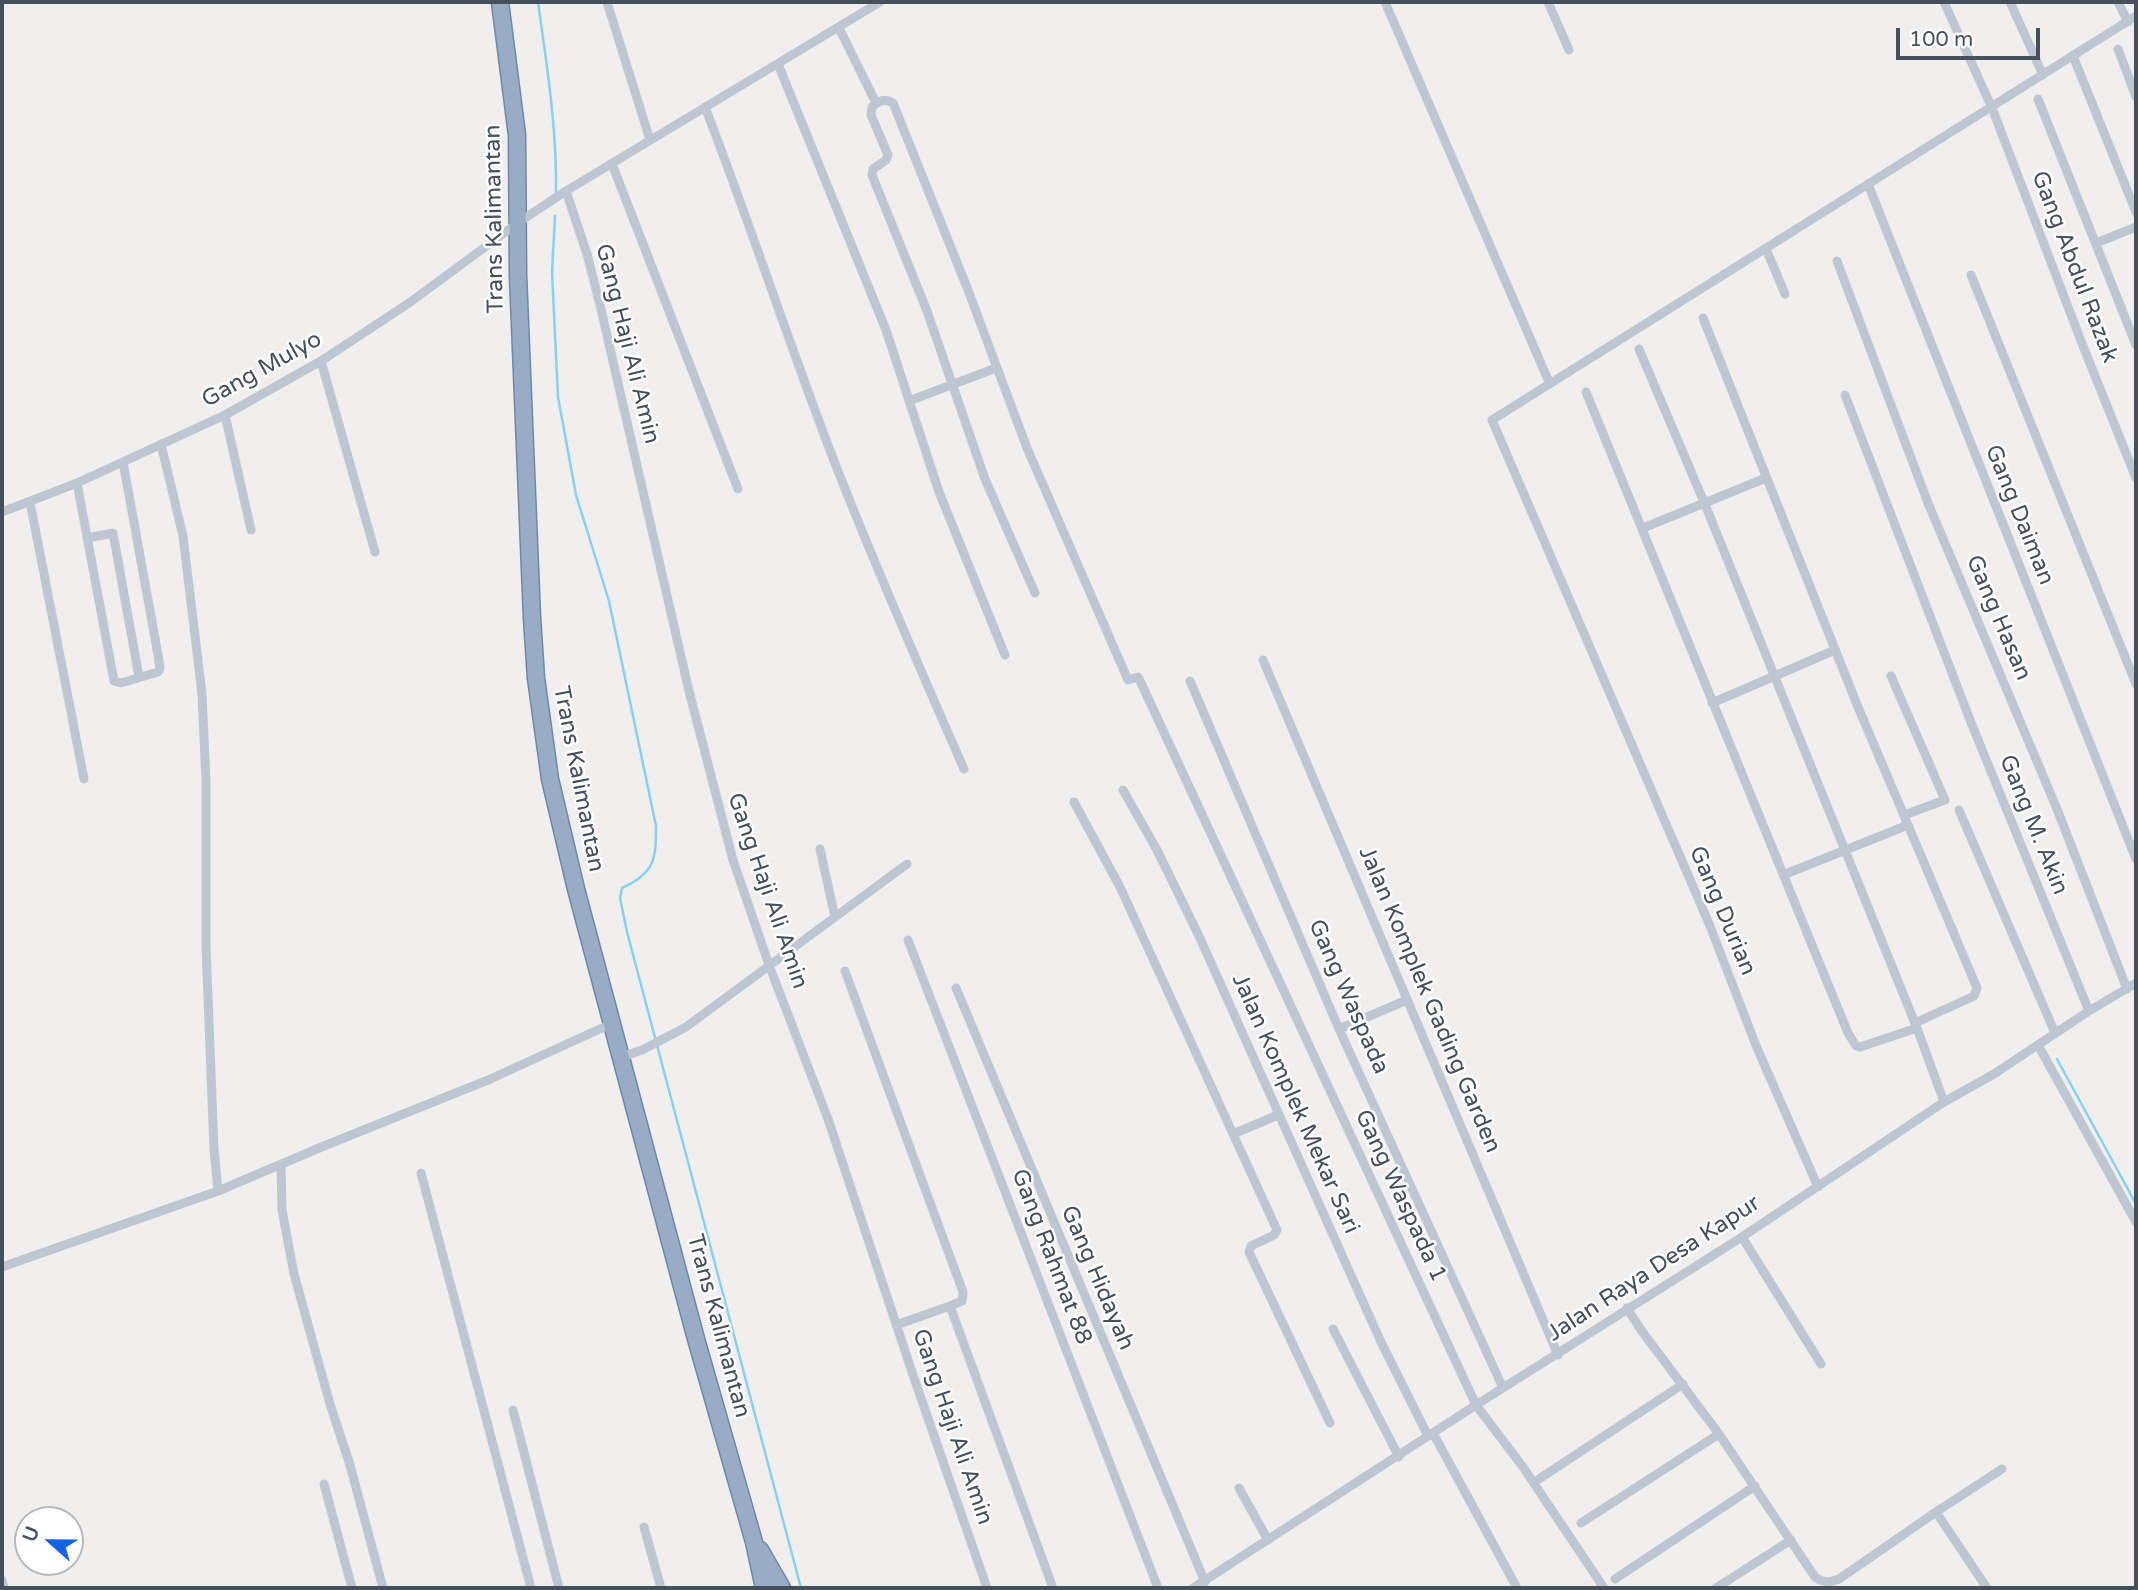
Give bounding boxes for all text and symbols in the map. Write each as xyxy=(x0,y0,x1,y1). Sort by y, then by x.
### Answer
scale bar xyxy=(1900,14,2044,58)
text: 100 m xyxy=(1909,27,1973,52)
street label: Trans Kalimantan xyxy=(480,124,510,314)
street label: Gang Abdul Razak xyxy=(2025,167,2123,367)
street label: Gang Haji Ali Amin xyxy=(589,241,665,447)
street label: Gang Mulyo xyxy=(197,326,327,414)
street label: Gang Daiman xyxy=(1978,441,2060,589)
street label: Gang Hasan xyxy=(1959,551,2037,685)
street label: Trans Kalimantan xyxy=(546,684,610,874)
street label: Gang M. Akin xyxy=(1992,751,2074,899)
street label: Gang Haji Ali Amin xyxy=(721,790,813,992)
street label: Gang Durian xyxy=(1682,842,1762,980)
street label: Jalan Komplek Gading Garden xyxy=(1352,843,1506,1157)
street label: Gang Waspada xyxy=(1302,916,1394,1078)
street label: Jalan Komplek Mekar Sari xyxy=(1225,970,1365,1238)
street label: Gang Waspada 1 xyxy=(1348,1106,1452,1286)
street label: Gang Rahmat 88 xyxy=(1005,1165,1097,1349)
street label: Jalan Raya Desa Kapur xyxy=(1543,1190,1765,1348)
street label: Gang Hidayah xyxy=(1054,1202,1140,1354)
street label: Trans Kalimantan xyxy=(680,1231,756,1421)
street label: Gang Haji Ali Amin xyxy=(906,1326,998,1528)
north arrow xyxy=(14,1506,84,1576)
text: U xyxy=(18,1524,44,1545)

